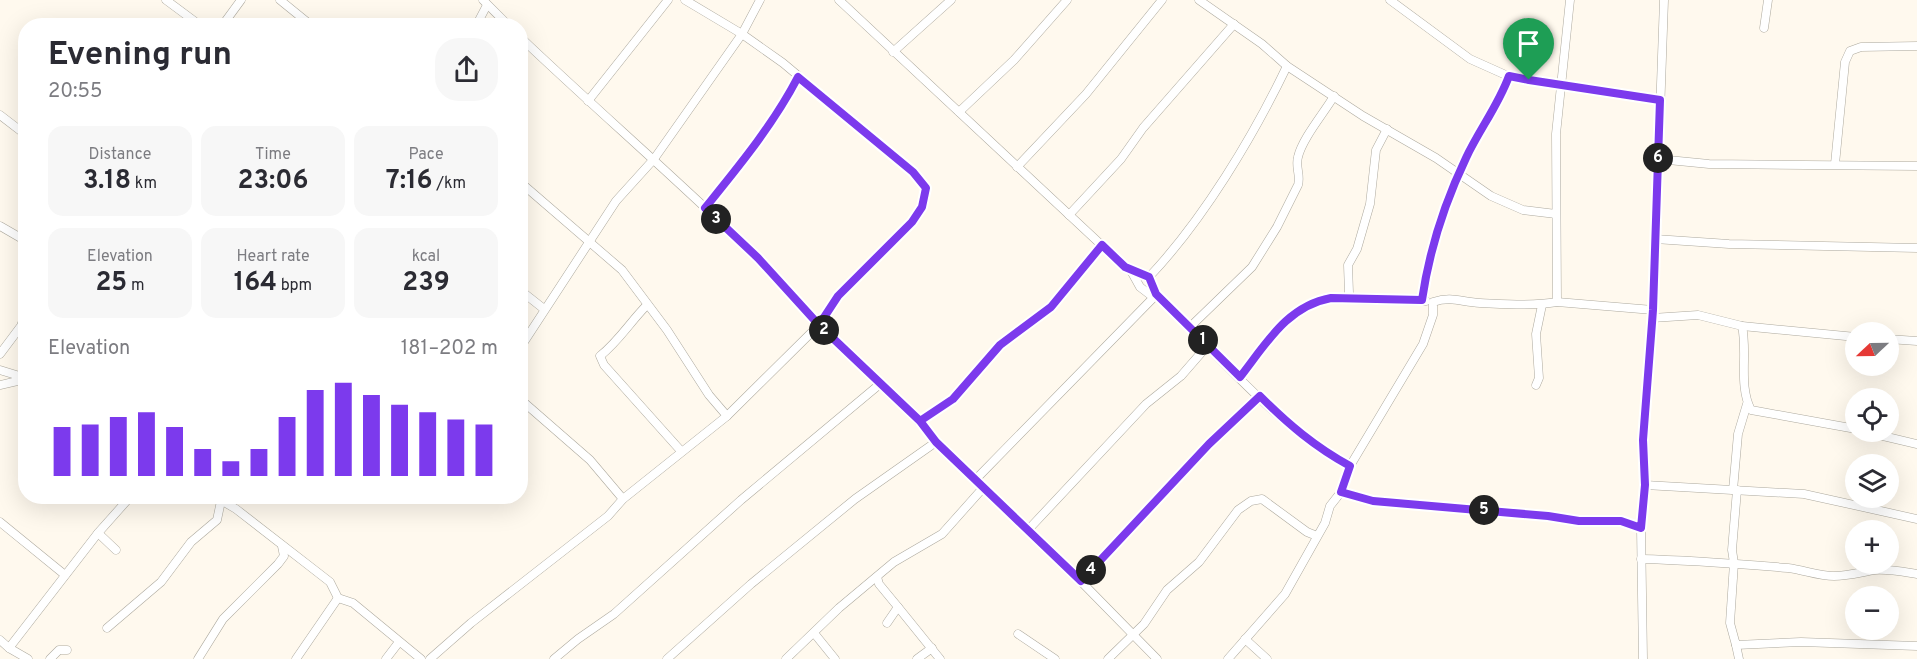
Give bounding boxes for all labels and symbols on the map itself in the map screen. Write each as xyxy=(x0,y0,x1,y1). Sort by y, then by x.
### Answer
pin xyxy=(1503,18,1554,80)
pin: 6 xyxy=(1643,143,1673,173)
pin: 3 xyxy=(701,204,731,234)
pin: 2 xyxy=(809,315,839,345)
north arrow xyxy=(1845,322,1899,376)
pin: 1 xyxy=(1188,325,1218,355)
pin: 5 xyxy=(1469,495,1499,525)
pin: 4 xyxy=(1076,555,1106,585)

